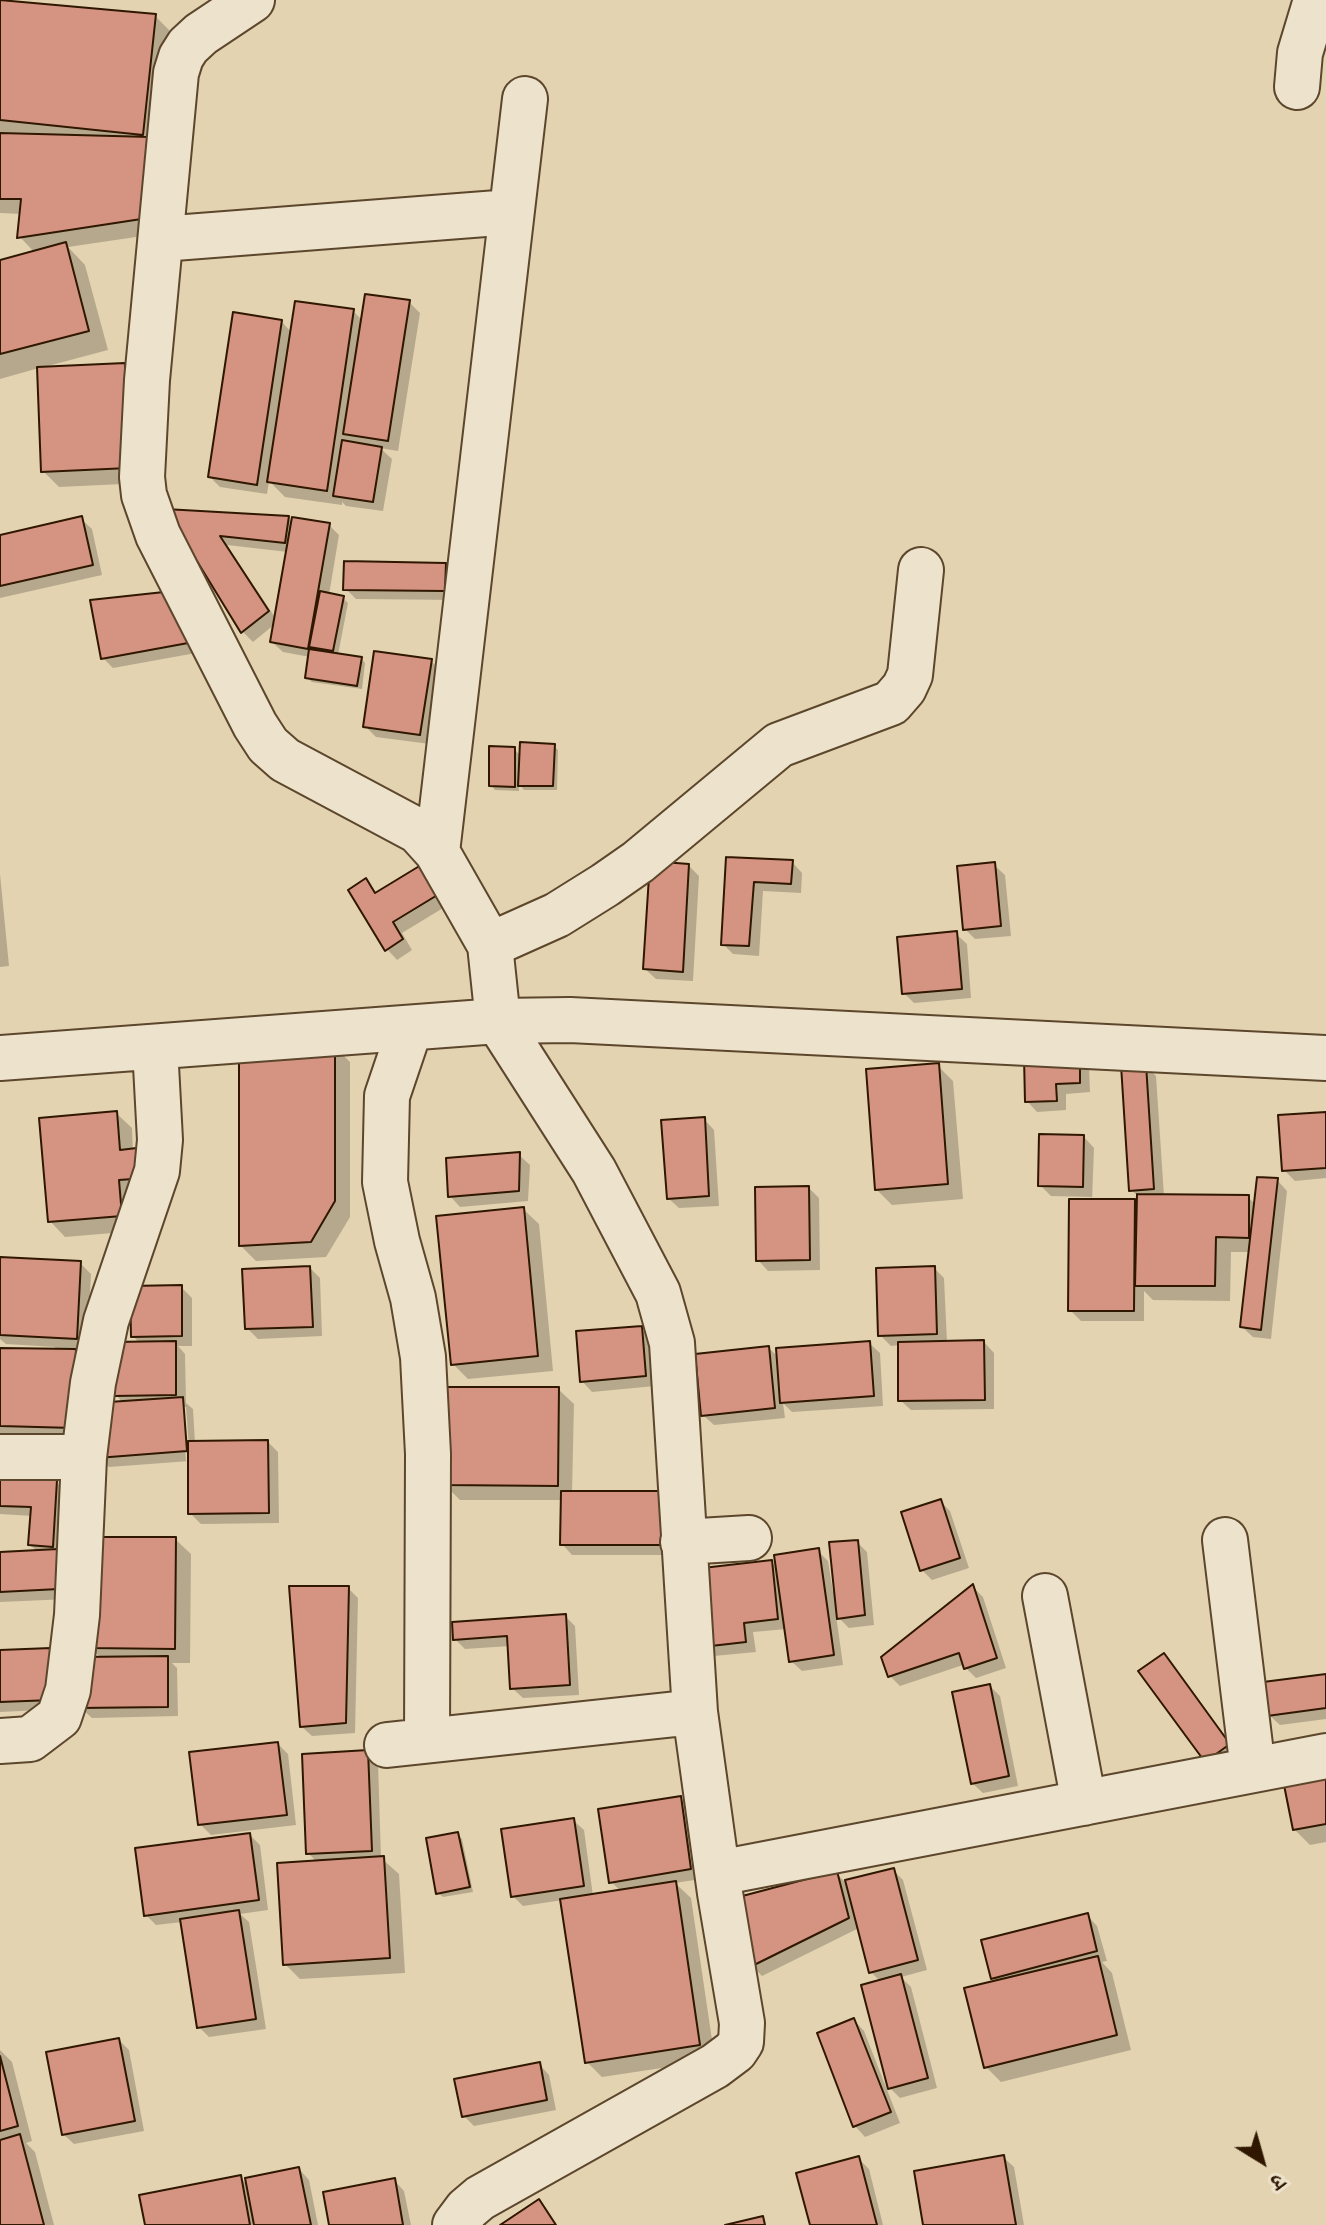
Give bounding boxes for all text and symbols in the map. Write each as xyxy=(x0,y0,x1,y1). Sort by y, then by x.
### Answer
north arrow xyxy=(1222,2121,1302,2201)
text: उ xyxy=(1262,2164,1291,2196)

